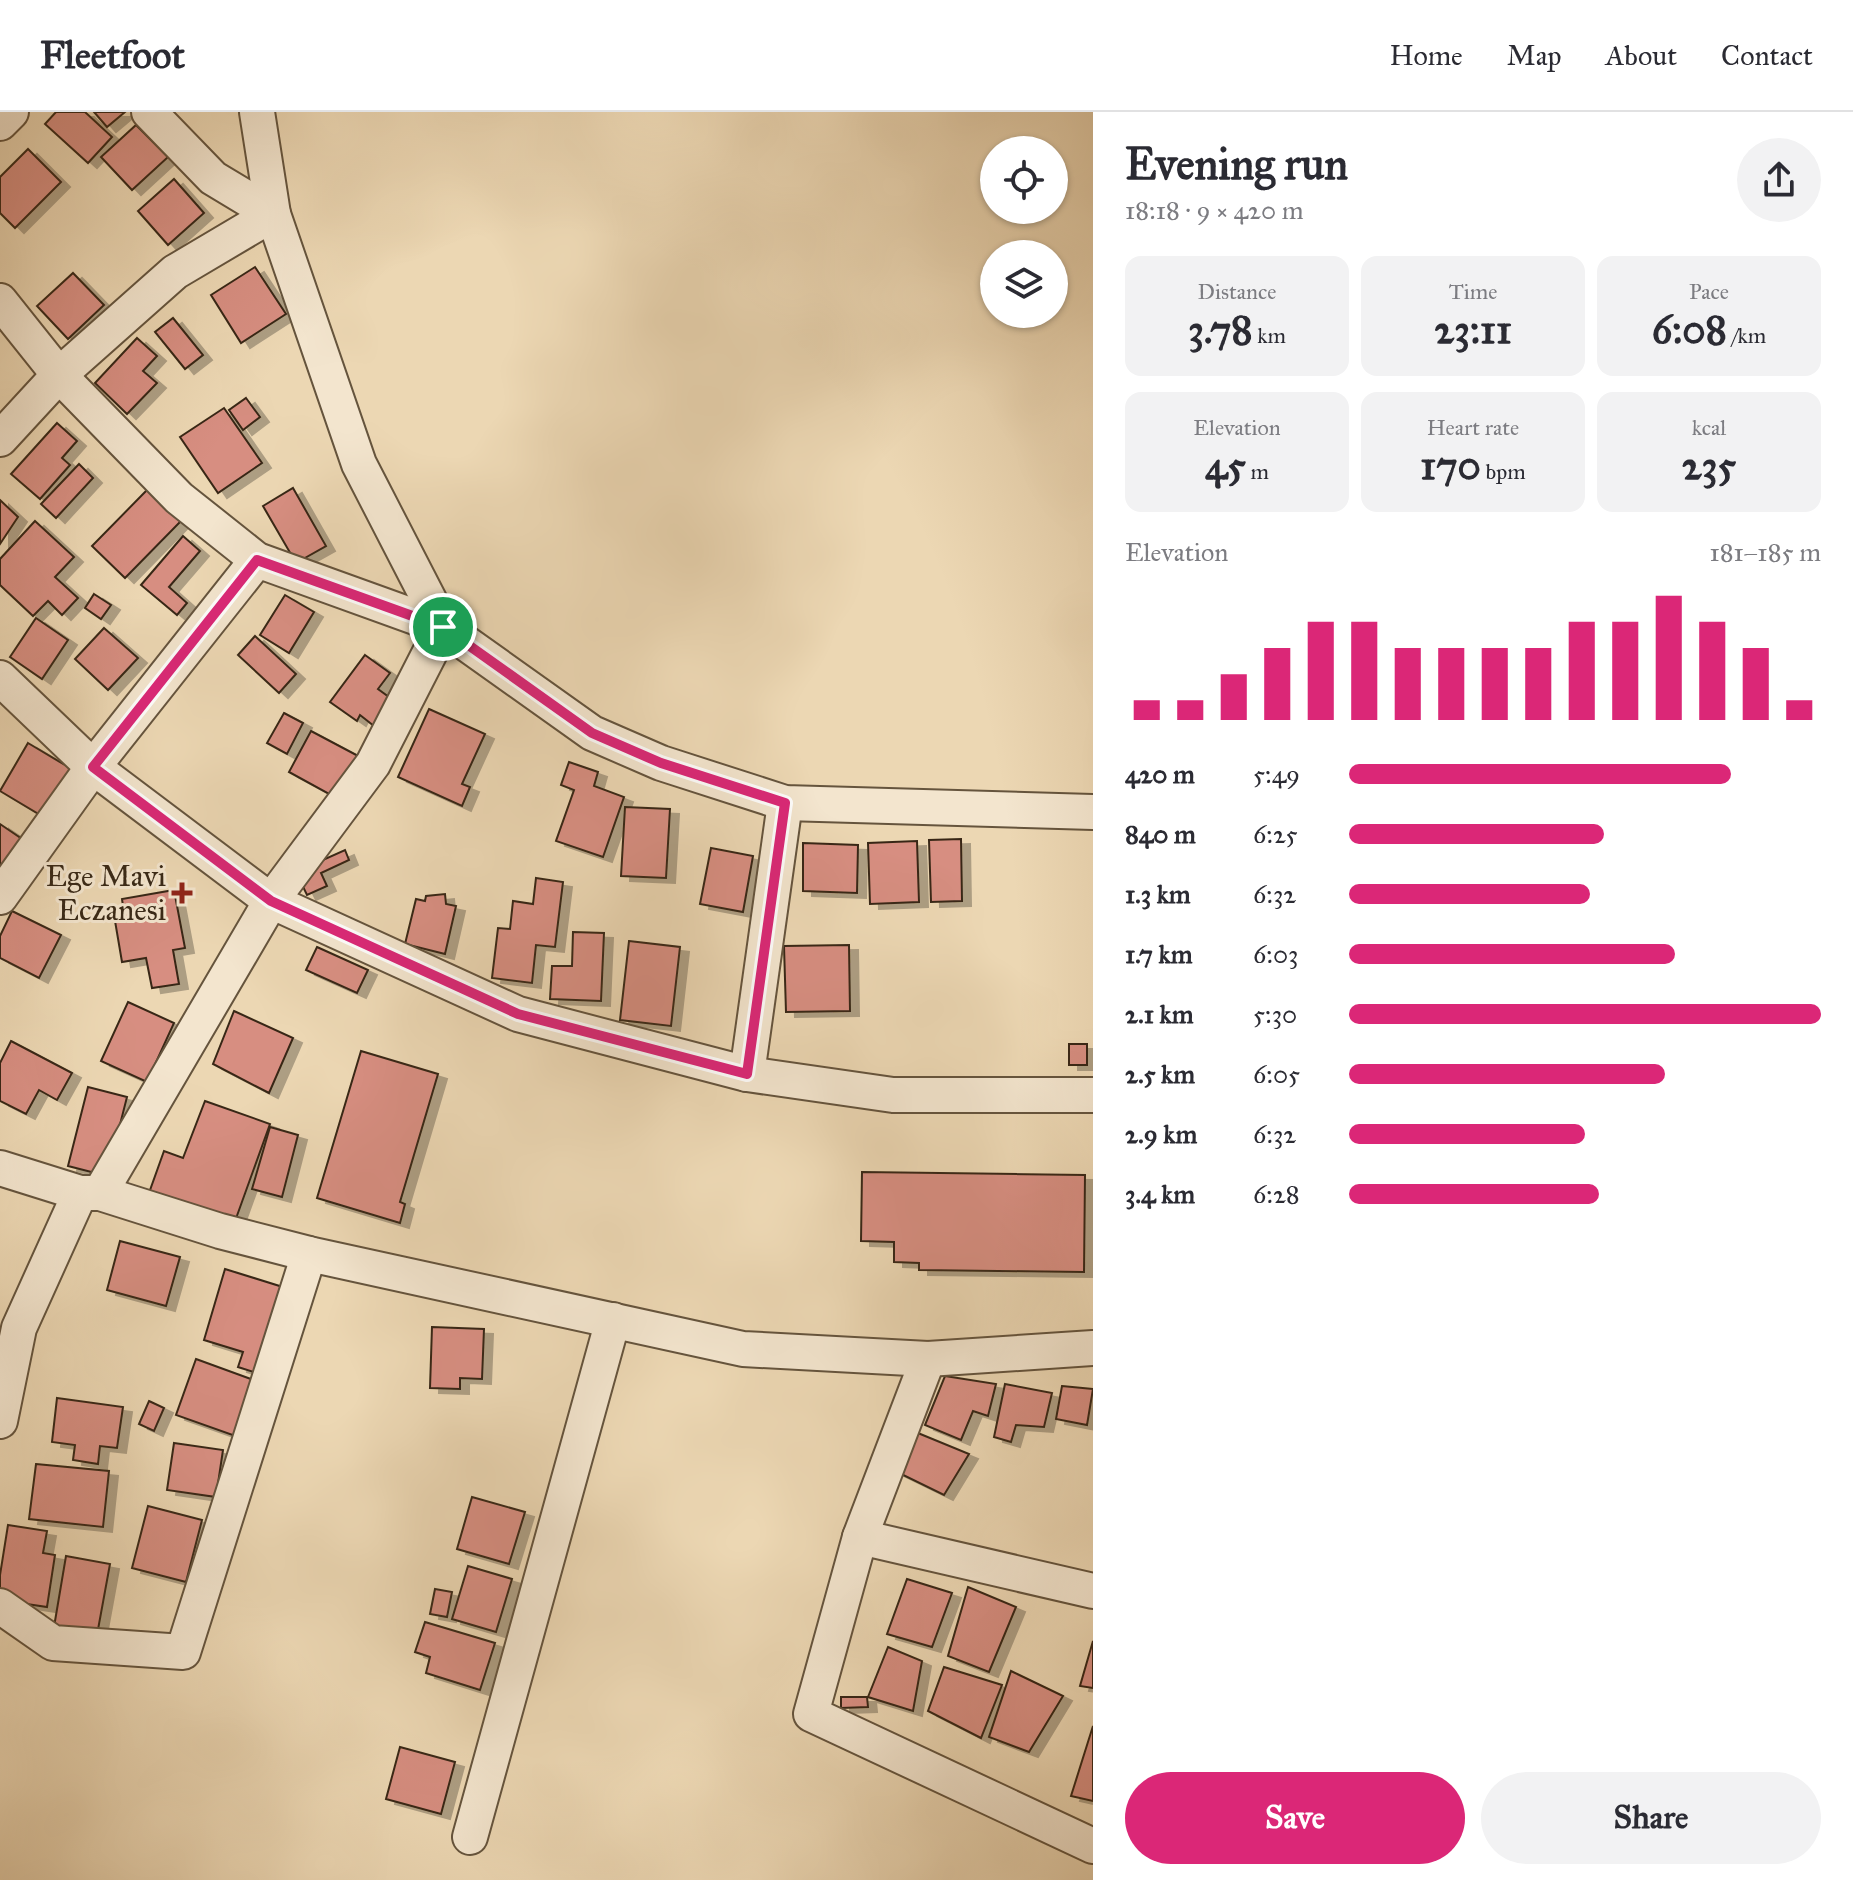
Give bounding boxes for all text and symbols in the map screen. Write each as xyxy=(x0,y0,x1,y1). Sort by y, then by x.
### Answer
text: Fleetfoot xyxy=(40,32,185,78)
text: Home xyxy=(1390,38,1463,73)
text: Map xyxy=(1507,38,1561,73)
text: About xyxy=(1605,38,1677,73)
text: Contact xyxy=(1721,38,1813,73)
map controls xyxy=(980,136,1068,328)
button: locate xyxy=(980,136,1068,224)
text: Evening run xyxy=(1125,137,1348,191)
button: share xyxy=(1737,138,1821,222)
text: 18:18 · 9 × 420 m xyxy=(1125,194,1304,226)
button: layers xyxy=(980,240,1068,328)
text: Distance xyxy=(1198,278,1276,305)
text: Time xyxy=(1449,278,1497,305)
text: Pace xyxy=(1689,278,1729,305)
text: 3.78 xyxy=(1188,305,1253,354)
text: 23:11 xyxy=(1434,305,1512,354)
text: 6:08 xyxy=(1652,305,1727,354)
text: km xyxy=(1253,322,1286,349)
text: /km xyxy=(1727,322,1766,349)
text: Elevation xyxy=(1193,414,1281,441)
text: Heart rate xyxy=(1427,414,1519,441)
text: kcal xyxy=(1692,414,1726,441)
text: 45 xyxy=(1205,441,1246,490)
text: 170 xyxy=(1420,441,1481,490)
text: 235 xyxy=(1682,441,1736,490)
text: m xyxy=(1246,458,1269,485)
text: bpm xyxy=(1481,458,1526,485)
text: Elevation xyxy=(1125,536,1228,568)
text: 181–185 m xyxy=(1709,536,1821,568)
pin xyxy=(409,593,477,661)
icon: arrive xyxy=(421,605,465,649)
text: 420 m xyxy=(1125,758,1195,790)
text: 5:49 xyxy=(1253,758,1300,790)
text: 840 m xyxy=(1125,818,1196,850)
text: 6:25 xyxy=(1253,818,1298,850)
place label: Ege Mavi Eczanesi xyxy=(45,858,166,928)
text: 1.3 km xyxy=(1125,878,1191,910)
text: 6:32 xyxy=(1253,878,1296,910)
marker: Ege Mavi Eczanesi xyxy=(173,884,191,902)
text: 1.7 km xyxy=(1125,938,1193,970)
text: 6:03 xyxy=(1253,938,1298,970)
text: 2.1 km xyxy=(1125,998,1194,1030)
text: 5:30 xyxy=(1253,998,1297,1030)
text: 2.5 km xyxy=(1125,1058,1195,1090)
text: 6:05 xyxy=(1253,1058,1300,1090)
text: 2.9 km xyxy=(1125,1118,1197,1150)
text: 6:32 xyxy=(1253,1118,1296,1150)
text: 3.4 km xyxy=(1125,1178,1195,1210)
text: 6:28 xyxy=(1253,1178,1300,1210)
button: Save xyxy=(1125,1772,1465,1864)
button: Share xyxy=(1481,1772,1821,1864)

